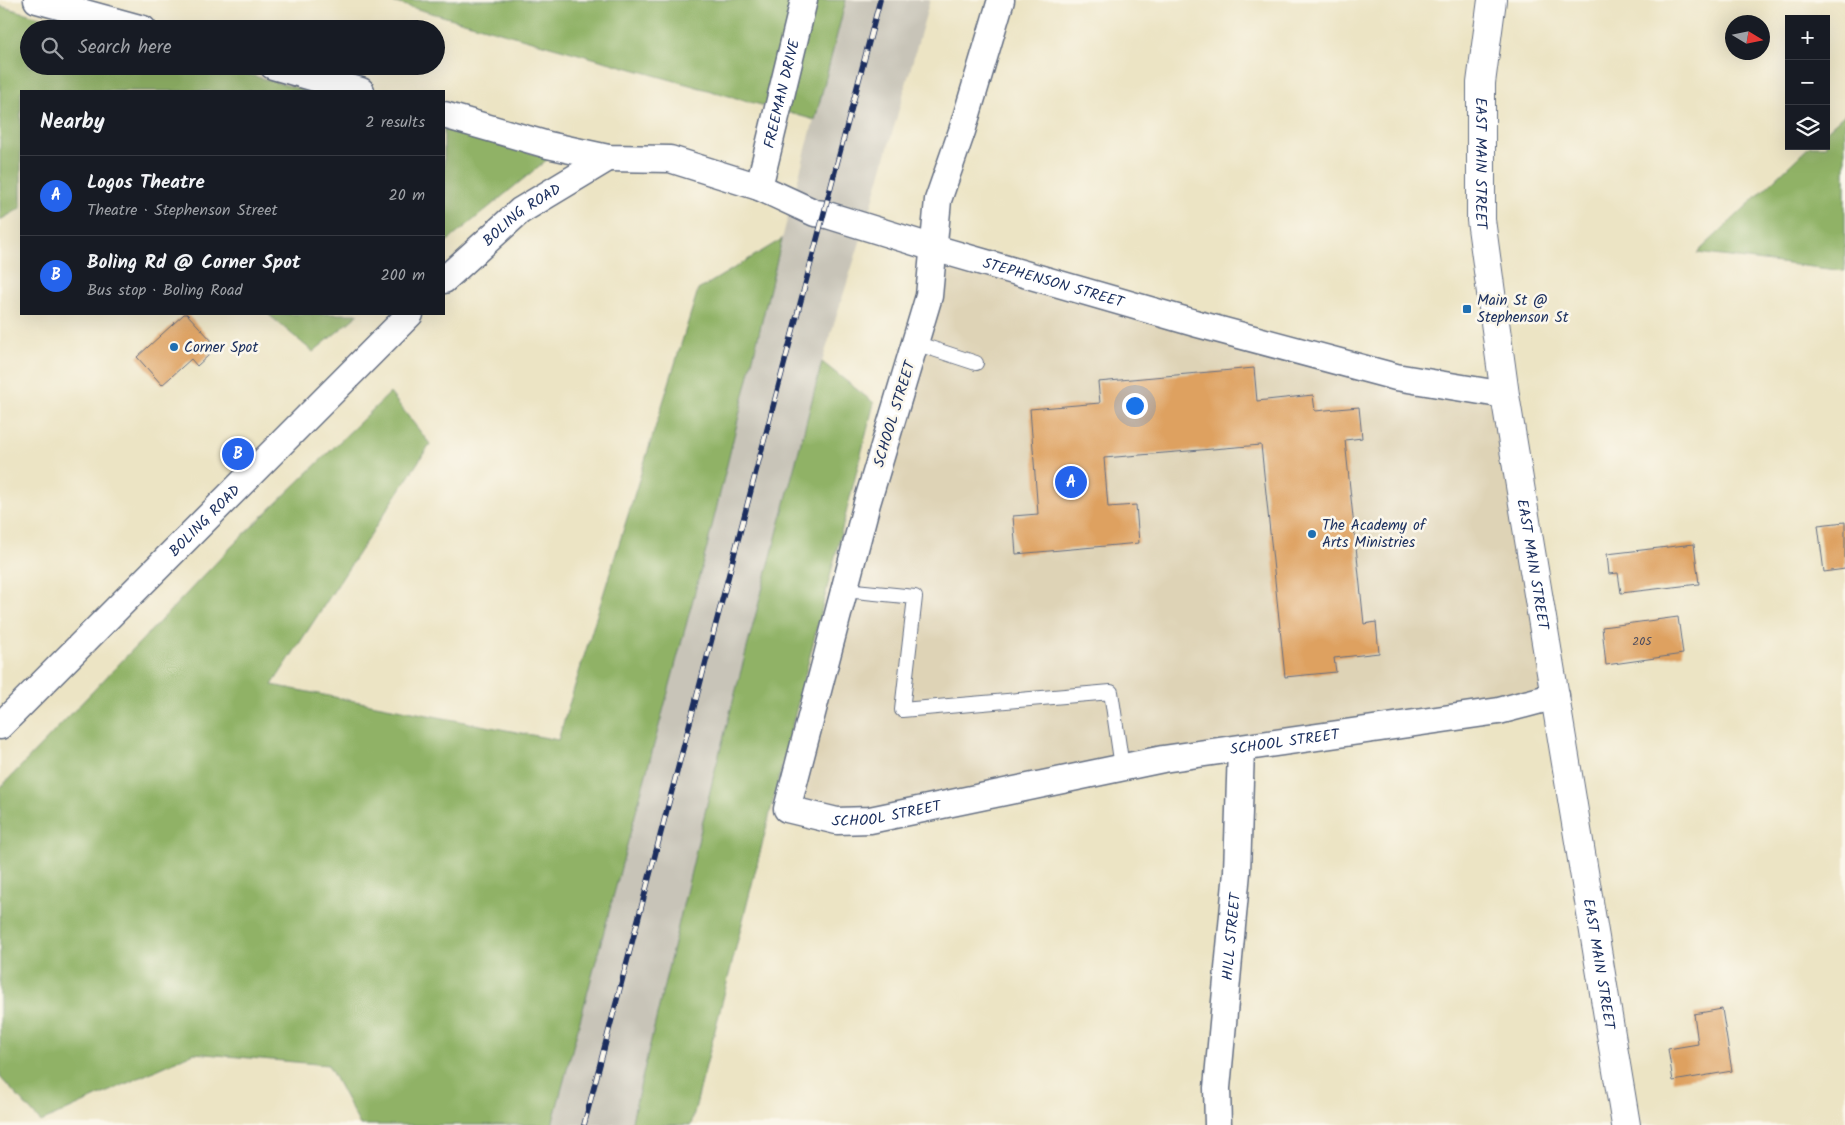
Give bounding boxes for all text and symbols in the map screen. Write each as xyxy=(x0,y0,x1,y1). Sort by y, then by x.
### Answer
north arrow xyxy=(1725,15,1770,60)
map controls xyxy=(1785,15,1830,150)
button: + xyxy=(1785,15,1830,60)
search box xyxy=(20,20,445,75)
text: Search here xyxy=(78,33,172,63)
icon: search xyxy=(38,34,66,62)
street label: FREEMAN DRIVE xyxy=(758,36,807,151)
button: − xyxy=(1785,60,1830,105)
street label: EAST MAIN STREET xyxy=(1468,97,1493,233)
button: layers xyxy=(1785,105,1830,150)
text: Nearby xyxy=(40,106,105,139)
text: 2 results xyxy=(365,110,425,135)
text: Logos Theatre xyxy=(87,168,205,198)
street label: BOLING ROAD xyxy=(477,178,567,253)
text: A xyxy=(51,183,61,208)
text: 20 m xyxy=(389,183,425,208)
text: Theatre · Stephenson Street xyxy=(87,198,278,223)
text: Boling Rd @ Corner Spot xyxy=(87,248,300,278)
street label: STEPHENSON STREET xyxy=(980,252,1128,316)
text: B xyxy=(51,263,61,288)
text: 200 m xyxy=(381,263,425,288)
text: Bus stop · Boling Road xyxy=(87,278,242,303)
place label: Main St @ Stephenson St xyxy=(1477,289,1569,330)
marker: Main St @ Stephenson St xyxy=(1461,303,1473,315)
place label: Corner Spot xyxy=(184,336,258,360)
marker: Corner Spot xyxy=(168,341,180,353)
street label: SCHOOL STREET xyxy=(867,356,923,470)
your location xyxy=(1122,393,1148,419)
pin: B xyxy=(222,435,254,473)
pin: A xyxy=(1055,463,1087,501)
street label: BOLING ROAD xyxy=(164,479,247,563)
street label: EAST MAIN STREET xyxy=(1509,497,1555,634)
place label: The Academy of Arts Ministries xyxy=(1322,514,1427,555)
marker: The Academy of Arts Ministries xyxy=(1306,528,1318,540)
house number: 205 xyxy=(1632,632,1653,651)
street label: SCHOOL STREET xyxy=(1229,723,1343,762)
street label: SCHOOL STREET xyxy=(829,794,945,834)
street label: HILL STREET xyxy=(1216,890,1248,981)
street label: EAST MAIN STREET xyxy=(1576,897,1621,1033)

